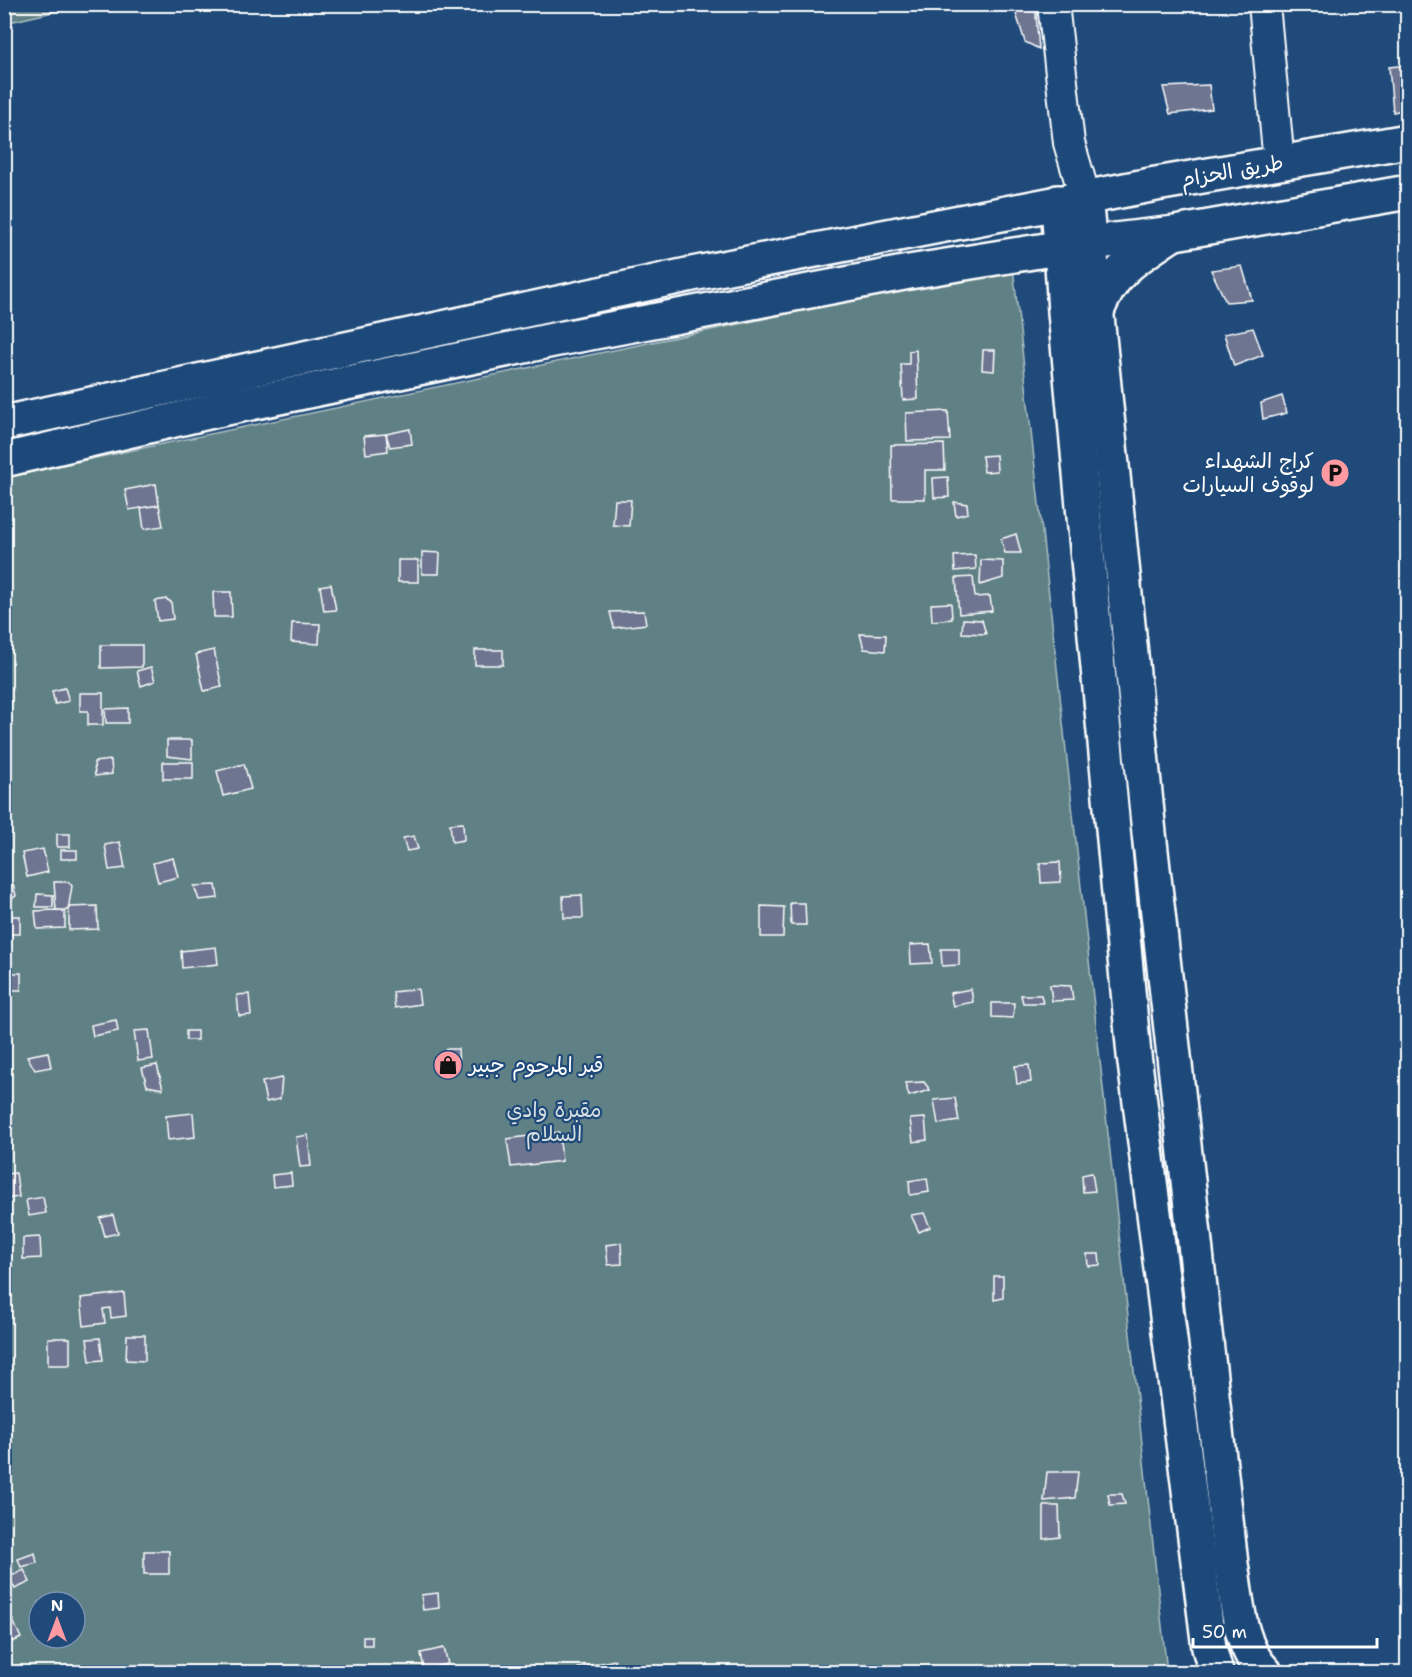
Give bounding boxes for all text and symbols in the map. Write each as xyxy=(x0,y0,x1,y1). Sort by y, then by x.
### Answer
street label: طريق الحزام xyxy=(1178,148,1286,196)
place label: كراج الشهداء لوقوف السيارات xyxy=(1183,447,1314,499)
parking icon: كراج الشهداء لوقوف السيارات xyxy=(1319,457,1351,489)
shop icon: قبر المرحوم جبير xyxy=(432,1049,464,1081)
place label: قبر المرحوم جبير xyxy=(467,1051,604,1081)
park label: مقبرة وادي السلام xyxy=(506,1096,602,1150)
north arrow xyxy=(27,1590,87,1650)
text: N xyxy=(51,1595,63,1616)
scale bar xyxy=(1193,1611,1378,1649)
text: 50 m xyxy=(1202,1620,1247,1644)

